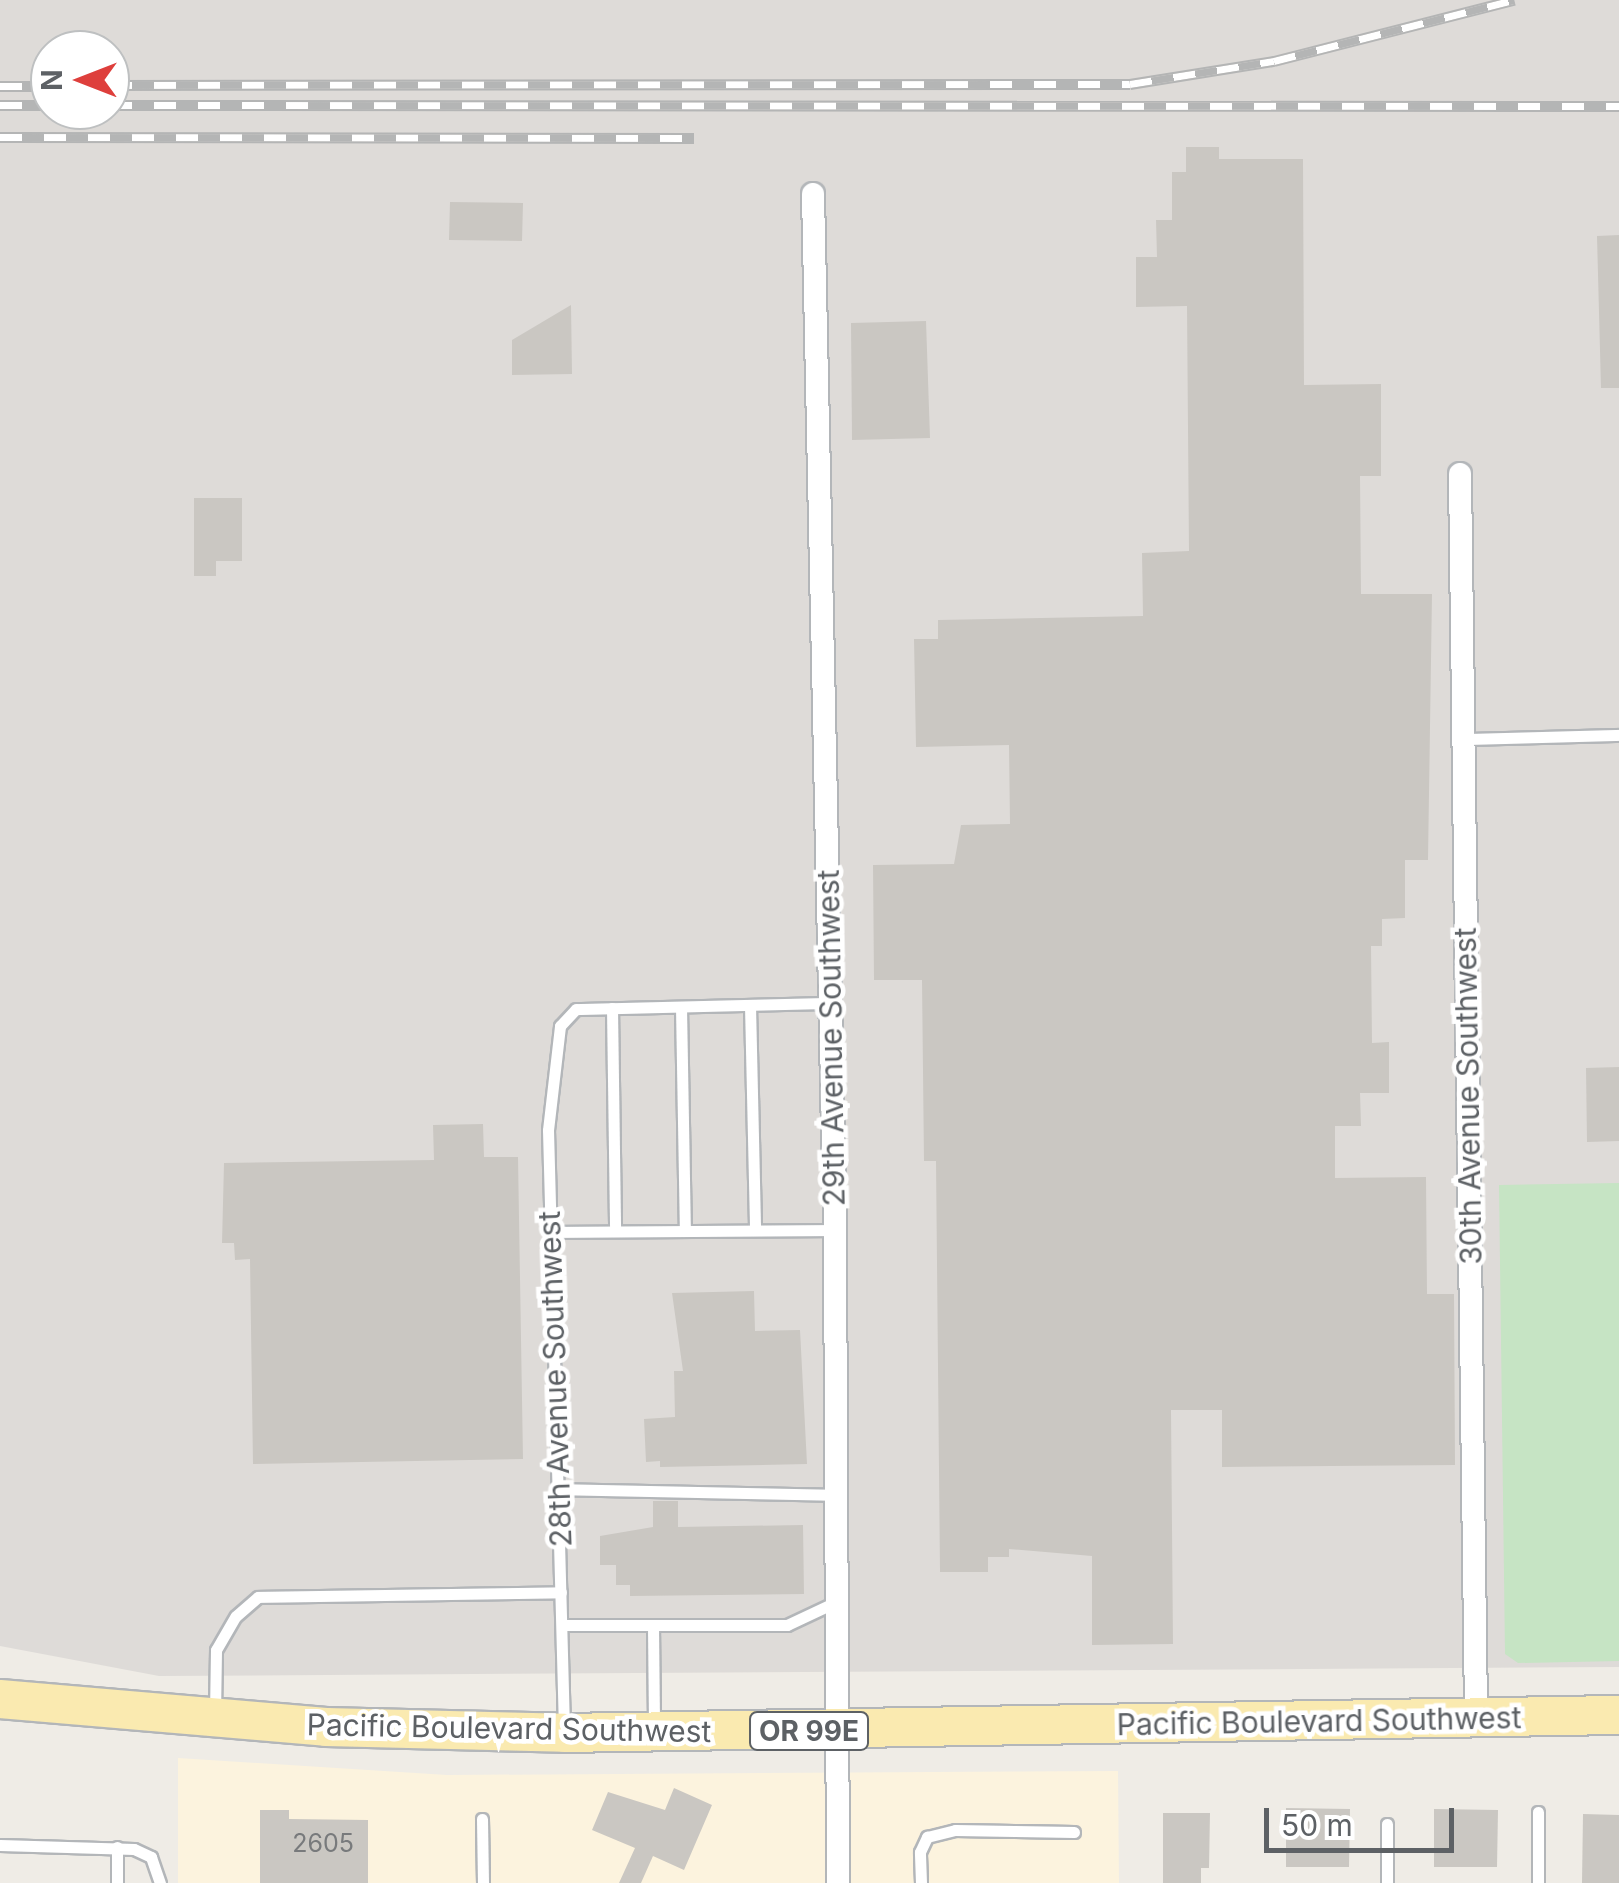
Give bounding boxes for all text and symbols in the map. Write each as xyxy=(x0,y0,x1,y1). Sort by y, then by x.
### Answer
north arrow xyxy=(30,30,130,130)
text: N xyxy=(35,69,69,91)
street label: 29th Avenue Southwest xyxy=(810,869,852,1207)
street label: 30th Avenue Southwest xyxy=(1447,927,1489,1265)
street label: 28th Avenue Southwest xyxy=(531,1210,579,1548)
street label: Pacific Boulevard Southwest xyxy=(1116,1699,1522,1743)
street label: Pacific Boulevard Southwest xyxy=(306,1706,712,1750)
road number: OR 99E xyxy=(749,1708,869,1754)
scale bar xyxy=(1269,1788,1459,1850)
text: 50 m xyxy=(1281,1807,1353,1843)
house number: 2605 xyxy=(292,1828,354,1858)

